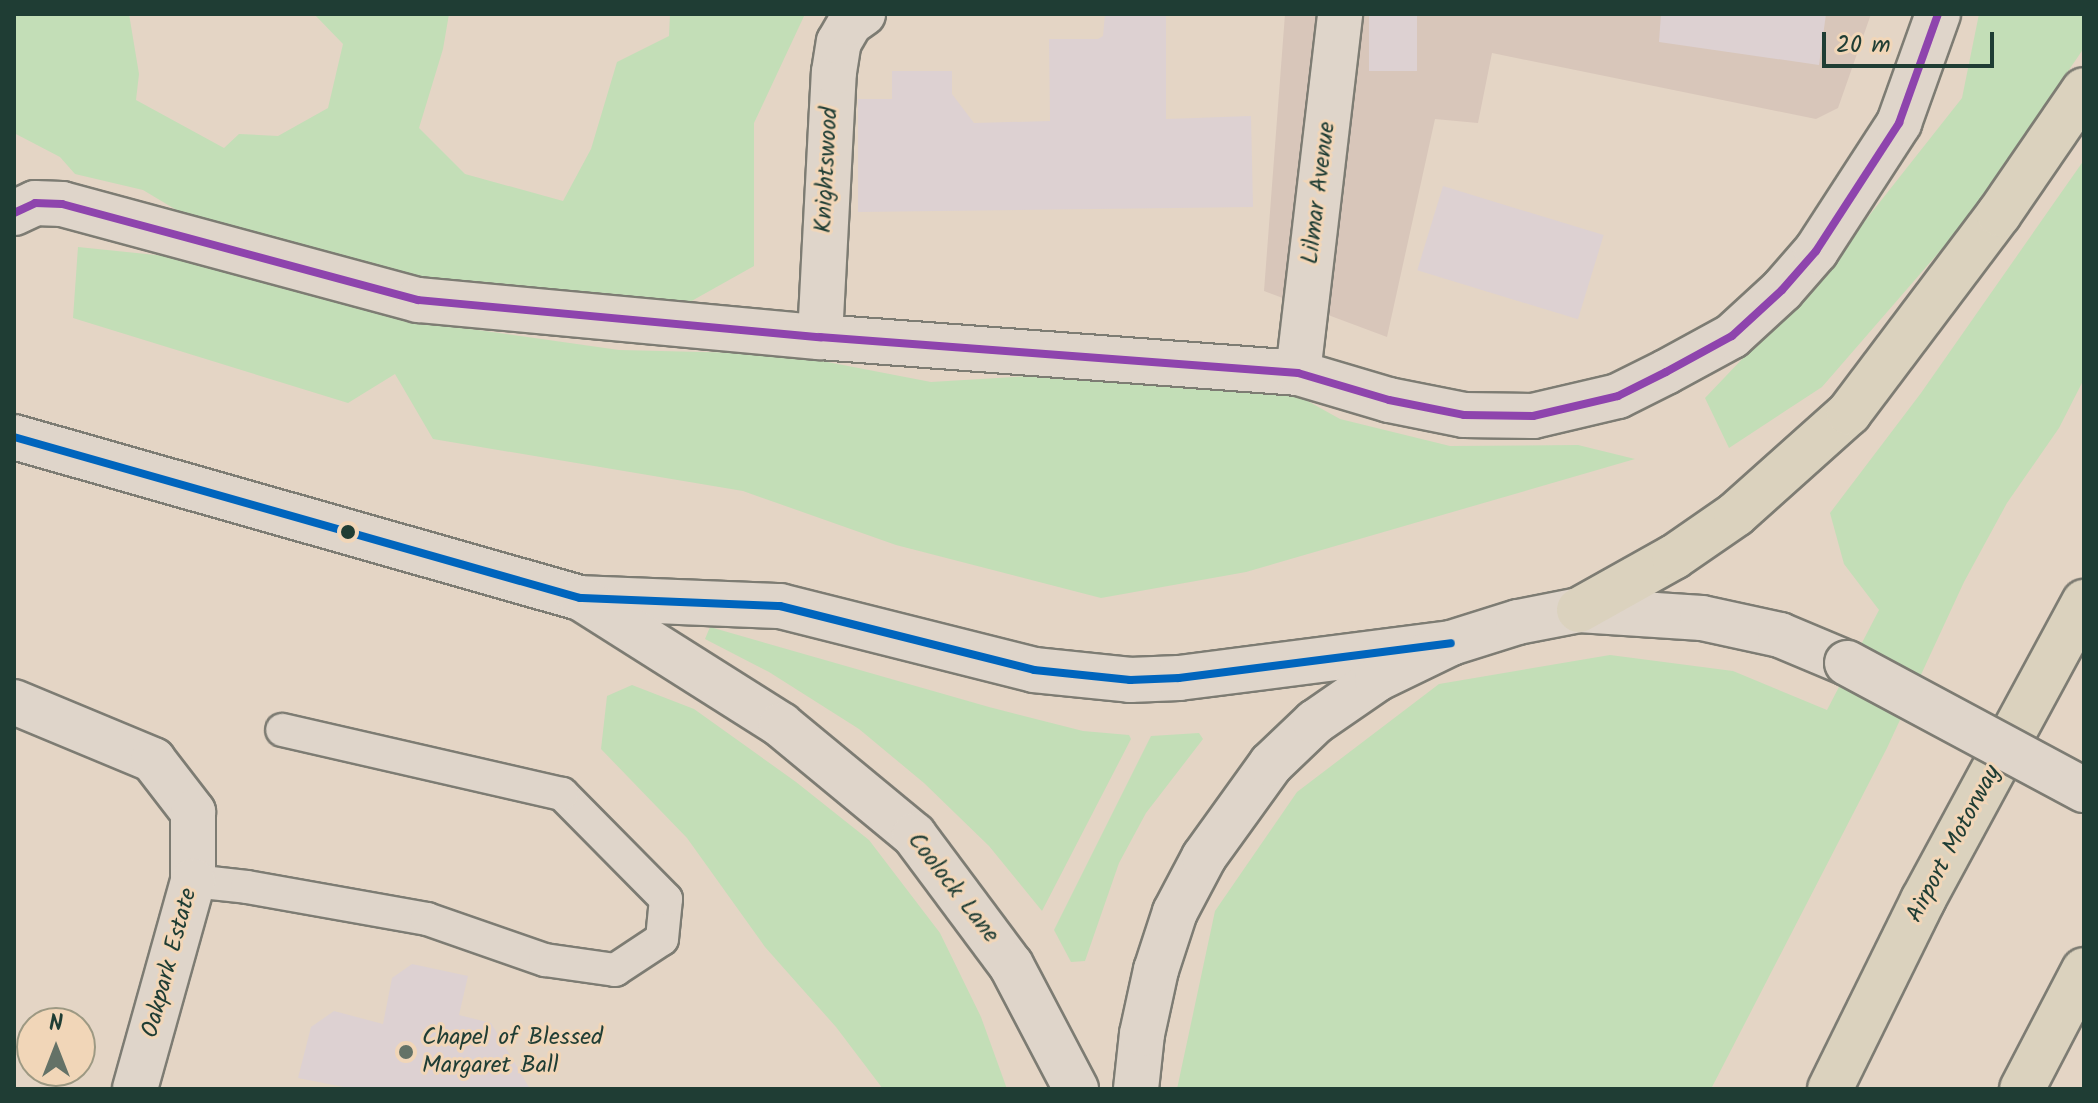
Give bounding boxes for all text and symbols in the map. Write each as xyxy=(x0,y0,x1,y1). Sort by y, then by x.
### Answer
scale bar xyxy=(1826,16,1998,66)
text: 20 m xyxy=(1836,26,1891,65)
street label: Knightswood xyxy=(809,106,845,234)
street label: Lilmar Avenue xyxy=(1296,120,1342,266)
unlabelled marker xyxy=(340,524,356,540)
street label: Airport Motorway xyxy=(1900,760,2008,928)
street label: Coolock Lane xyxy=(901,827,1005,949)
street label: Oakpark Estate xyxy=(136,885,204,1041)
north arrow xyxy=(16,1007,96,1087)
text: N xyxy=(49,1007,63,1042)
place label: Chapel of Blessed Margaret Ball xyxy=(422,1024,603,1080)
marker: Chapel of Blessed Margaret Ball xyxy=(397,1043,415,1061)

